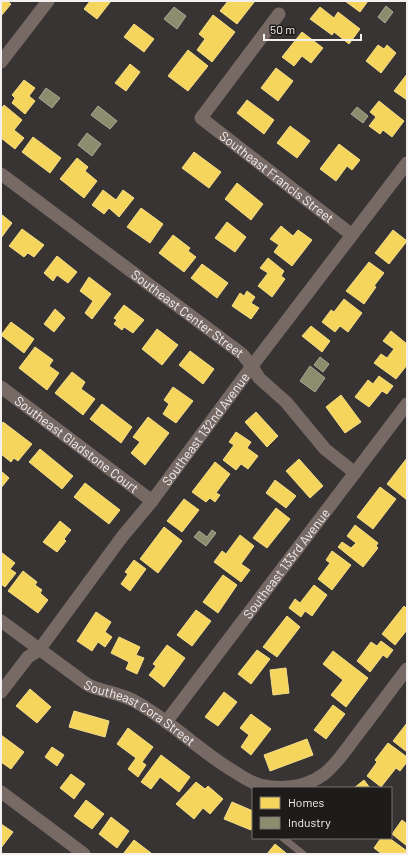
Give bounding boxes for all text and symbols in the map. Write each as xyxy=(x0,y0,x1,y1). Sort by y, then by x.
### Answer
scale bar xyxy=(264,16,361,42)
text: 50 m xyxy=(270,22,295,36)
street label: Southeast Francis Street xyxy=(216,127,337,226)
street label: Southeast Center Street xyxy=(128,266,247,361)
street label: Southeast 132nd Avenue xyxy=(158,369,253,489)
street label: Southeast Gladstone Court xyxy=(12,392,142,496)
street label: Southeast 133rd Avenue xyxy=(239,505,333,622)
street label: Southeast Cora Street xyxy=(82,676,198,749)
legend xyxy=(252,787,392,839)
text: Homes xyxy=(288,795,325,809)
text: Industry xyxy=(288,815,331,829)

